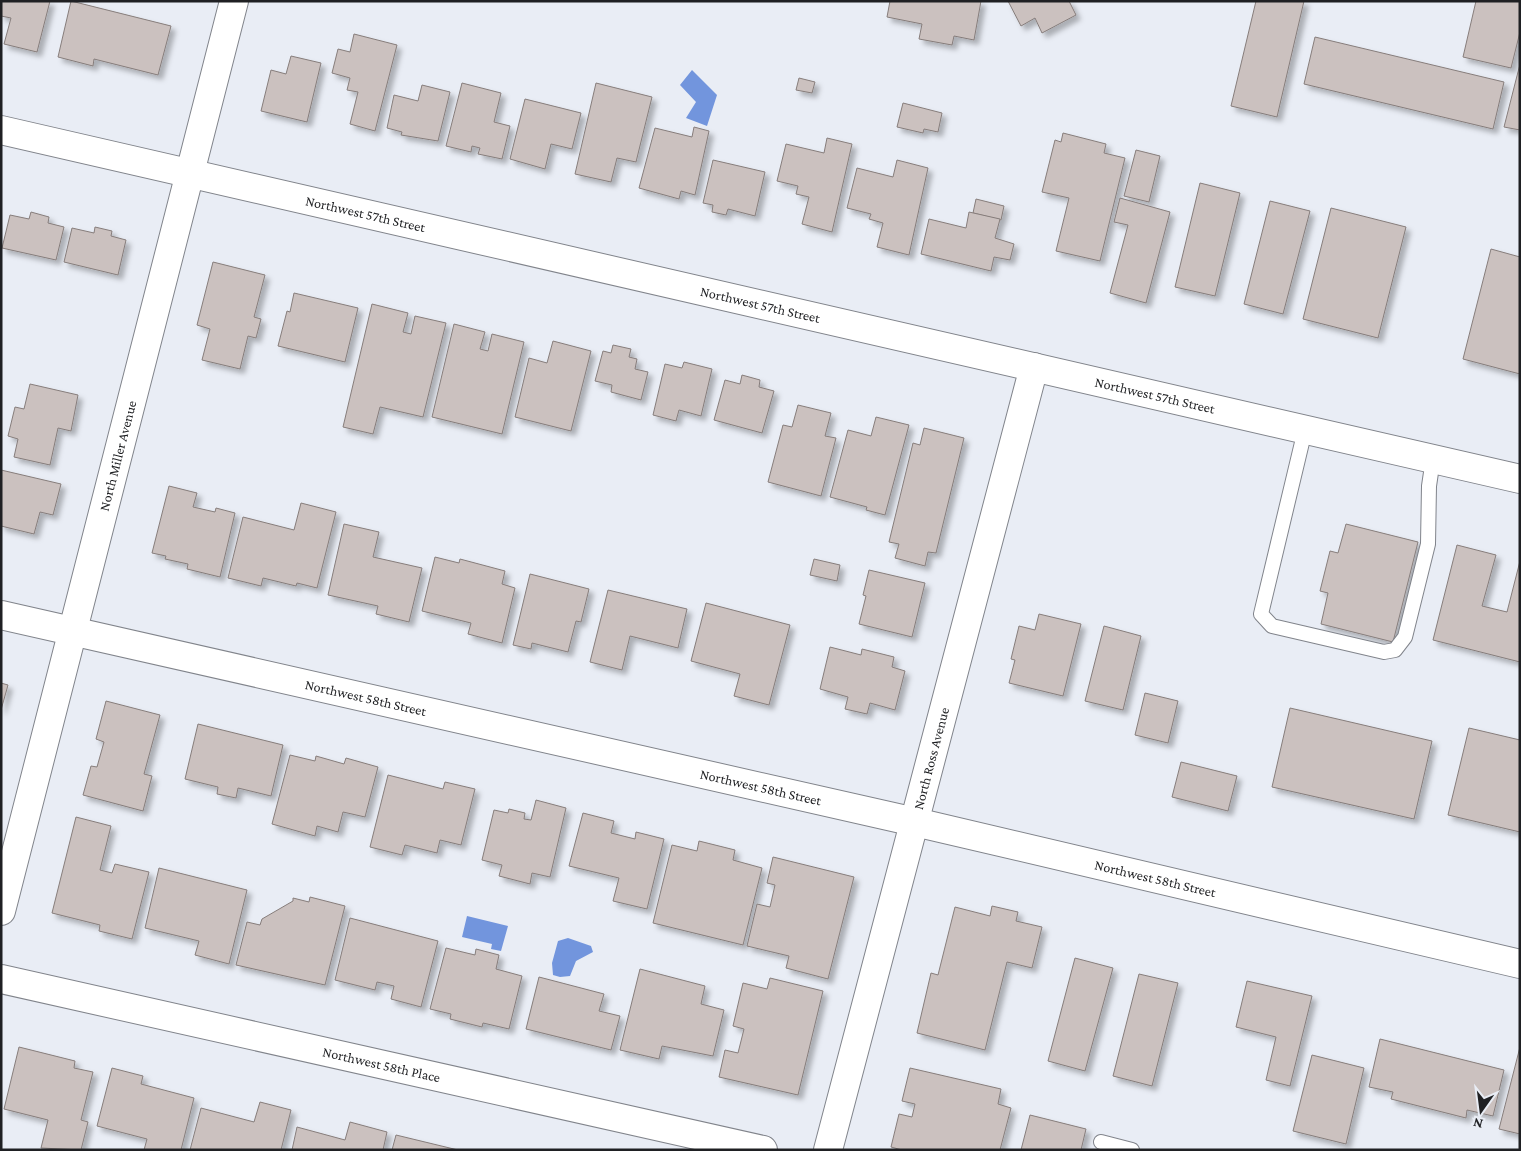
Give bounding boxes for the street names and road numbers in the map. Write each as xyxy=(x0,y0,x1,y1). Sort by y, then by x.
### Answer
street label: Northwest 57th Street xyxy=(304,192,427,235)
street label: Northwest 57th Street xyxy=(699,283,822,326)
street label: Northwest 57th Street xyxy=(1093,374,1217,417)
street label: North Miller Avenue xyxy=(96,399,139,513)
street label: Northwest 58th Street xyxy=(304,676,428,719)
street label: North Ross Avenue xyxy=(910,705,952,811)
street label: Northwest 58th Street xyxy=(699,766,823,809)
street label: Northwest 58th Street xyxy=(1093,856,1218,900)
street label: Northwest 58th Place xyxy=(321,1043,442,1085)

